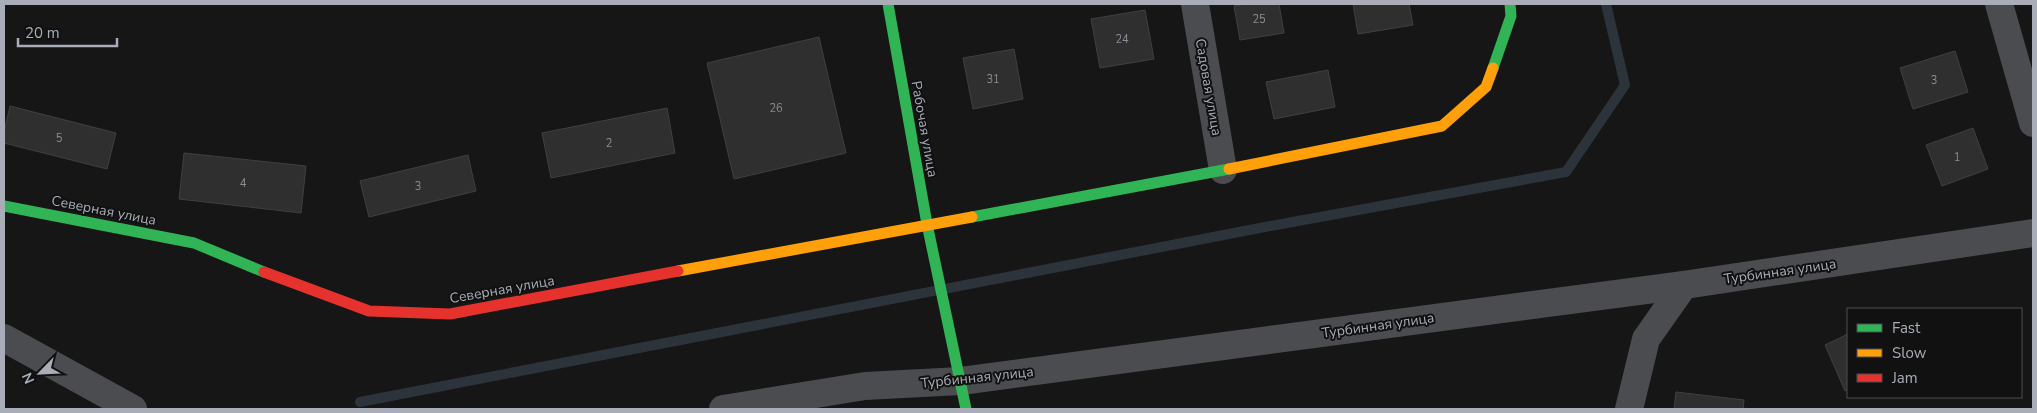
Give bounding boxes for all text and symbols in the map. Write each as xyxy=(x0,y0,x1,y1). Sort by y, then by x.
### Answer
house number: 25 xyxy=(1252,12,1266,27)
scale bar xyxy=(18,15,116,47)
text: 20 m xyxy=(25,23,60,43)
house number: 24 xyxy=(1115,32,1129,47)
street label: Садовая улица xyxy=(1191,37,1226,137)
house number: 31 xyxy=(986,72,1000,87)
house number: 3 xyxy=(1931,73,1937,88)
street label: Рабочая улица xyxy=(907,79,942,179)
house number: 26 xyxy=(769,101,783,116)
house number: 5 xyxy=(56,131,63,146)
house number: 2 xyxy=(606,136,612,151)
house number: 1 xyxy=(1954,150,1960,165)
house number: 4 xyxy=(240,176,247,191)
house number: 3 xyxy=(415,179,421,194)
street label: Северная улица xyxy=(50,191,158,230)
street label: Турбинная улица xyxy=(1723,254,1838,289)
street label: Северная улица xyxy=(448,271,556,308)
street label: Турбинная улица xyxy=(1321,308,1436,343)
legend xyxy=(1847,308,2022,398)
text: Fast xyxy=(1892,318,1921,338)
text: Slow xyxy=(1892,343,1927,363)
north arrow xyxy=(15,348,65,398)
street label: Турбинная улица xyxy=(920,362,1034,393)
text: Jam xyxy=(1891,368,1918,388)
text: N xyxy=(18,369,39,387)

